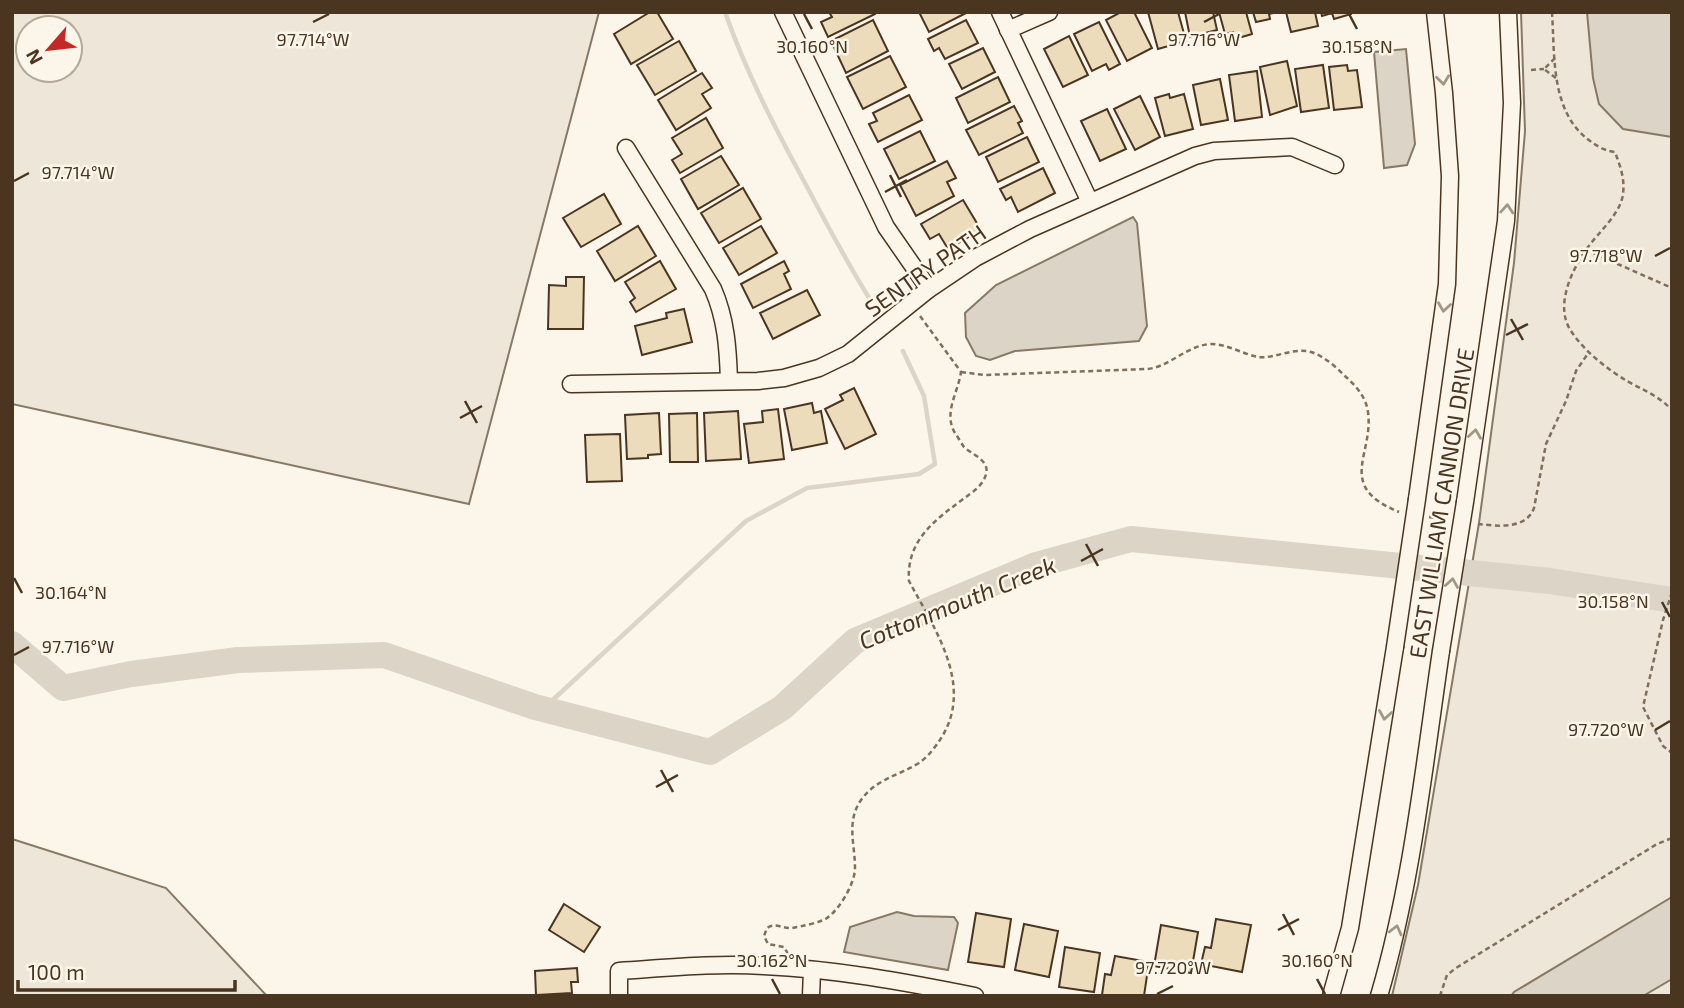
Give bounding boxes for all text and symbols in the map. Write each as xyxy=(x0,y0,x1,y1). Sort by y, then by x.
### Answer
north arrow xyxy=(14,14,84,84)
text: 97.714°W xyxy=(276,28,350,50)
text: 97.716°W xyxy=(1168,28,1240,50)
text: 30.160°N xyxy=(776,35,848,57)
text: 30.158°N xyxy=(1321,35,1393,57)
text: N xyxy=(20,46,47,69)
one-way arrow xyxy=(1435,74,1450,86)
text: 97.714°W xyxy=(41,161,115,183)
one-way arrow xyxy=(1499,203,1514,214)
street label: SENTRY PATH xyxy=(859,218,991,322)
text: 97.718°W xyxy=(1569,244,1643,266)
one-way arrow xyxy=(1436,301,1451,313)
street label: EAST WILLIAM CANNON DRIVE xyxy=(1403,346,1479,660)
one-way arrow xyxy=(1467,428,1482,440)
water label: Cottonmouth Creek xyxy=(854,549,1060,655)
one-way arrow xyxy=(1444,577,1459,589)
text: 30.164°N xyxy=(35,581,107,603)
text: 30.158°N xyxy=(1577,590,1649,612)
text: 97.716°W xyxy=(42,635,114,657)
one-way arrow xyxy=(1378,709,1393,720)
text: 97.720°W xyxy=(1568,718,1644,740)
one-way arrow xyxy=(1388,924,1402,936)
scale bar xyxy=(18,948,234,992)
text: 30.162°N xyxy=(736,949,808,971)
text: 30.160°N xyxy=(1281,949,1353,971)
text: 97.720°W xyxy=(1135,956,1211,978)
text: 100 m xyxy=(28,959,85,984)

